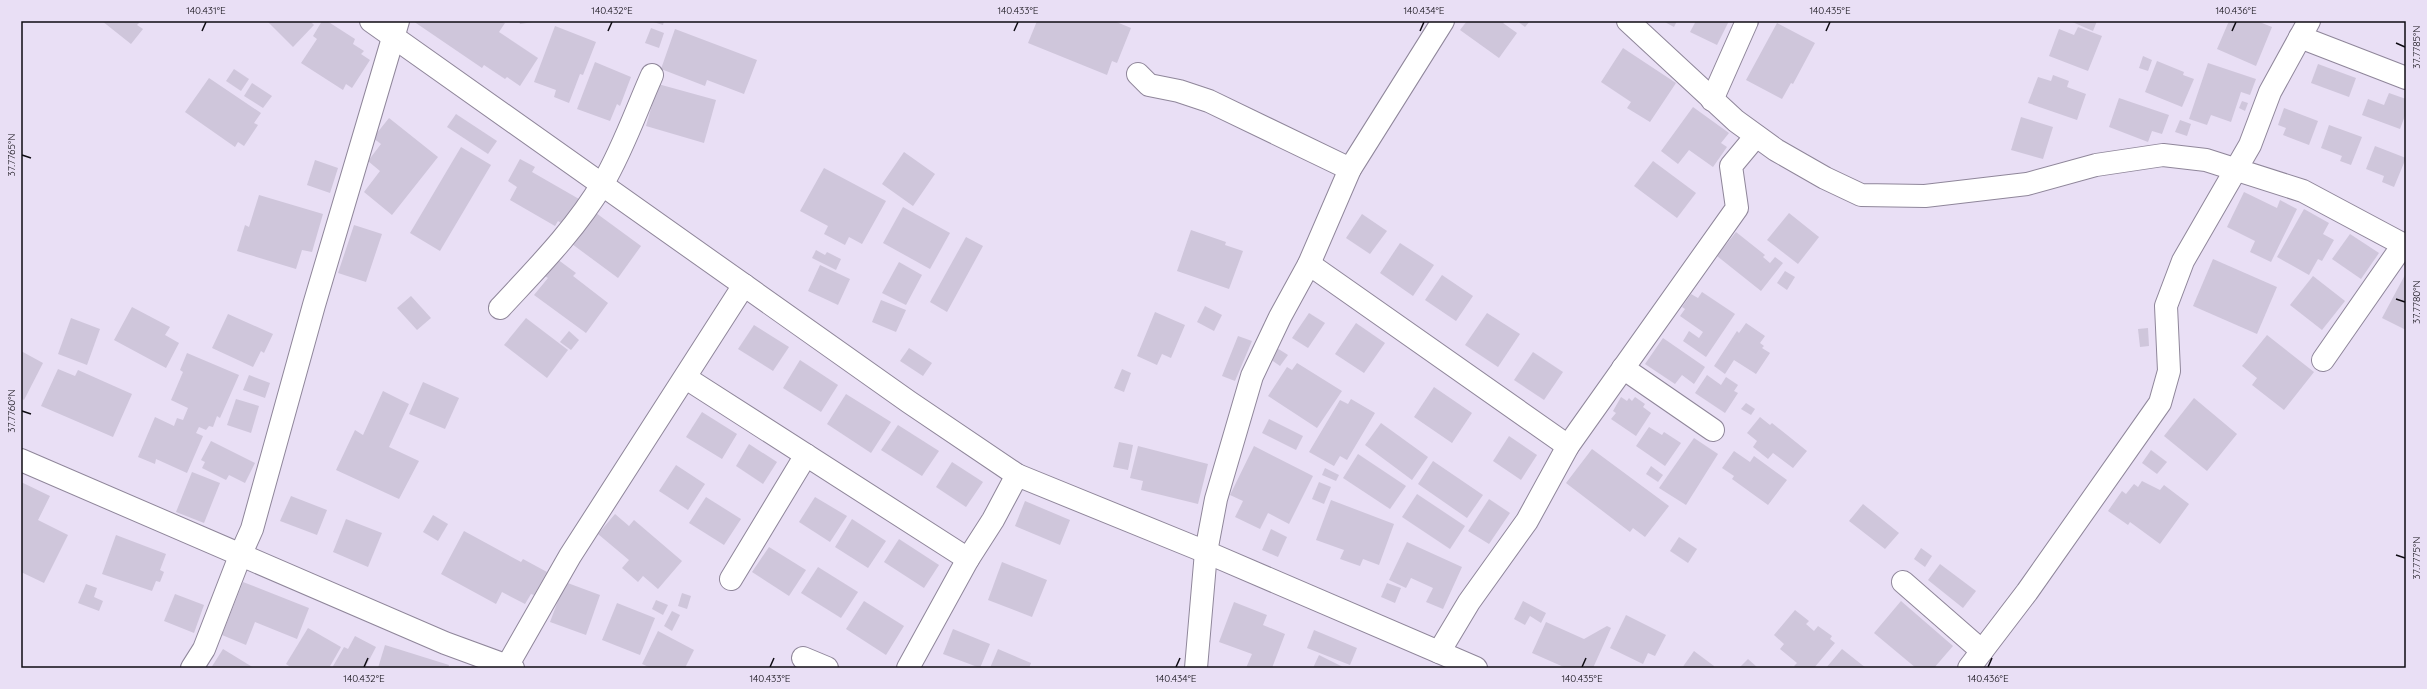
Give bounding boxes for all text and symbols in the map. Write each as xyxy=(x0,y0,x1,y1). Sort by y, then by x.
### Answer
text: 140.431°E xyxy=(186,4,226,17)
text: 140.432°E xyxy=(591,4,633,17)
text: 140.433°E xyxy=(997,4,1039,17)
text: 140.434°E xyxy=(1403,4,1445,17)
text: 140.435°E xyxy=(1809,4,1851,17)
text: 140.436°E xyxy=(2215,4,2257,17)
text: 37.7785°N xyxy=(2410,25,2423,69)
text: 37.7765°N xyxy=(5,134,18,176)
text: 37.7780°N xyxy=(2410,280,2423,324)
text: 37.7760°N xyxy=(5,389,18,433)
text: 37.7775°N xyxy=(2410,537,2423,580)
text: 140.432°E xyxy=(343,672,385,685)
text: 140.433°E xyxy=(749,672,791,685)
text: 140.434°E xyxy=(1155,672,1197,685)
text: 140.435°E xyxy=(1561,672,1603,685)
text: 140.436°E xyxy=(1967,672,2009,685)

